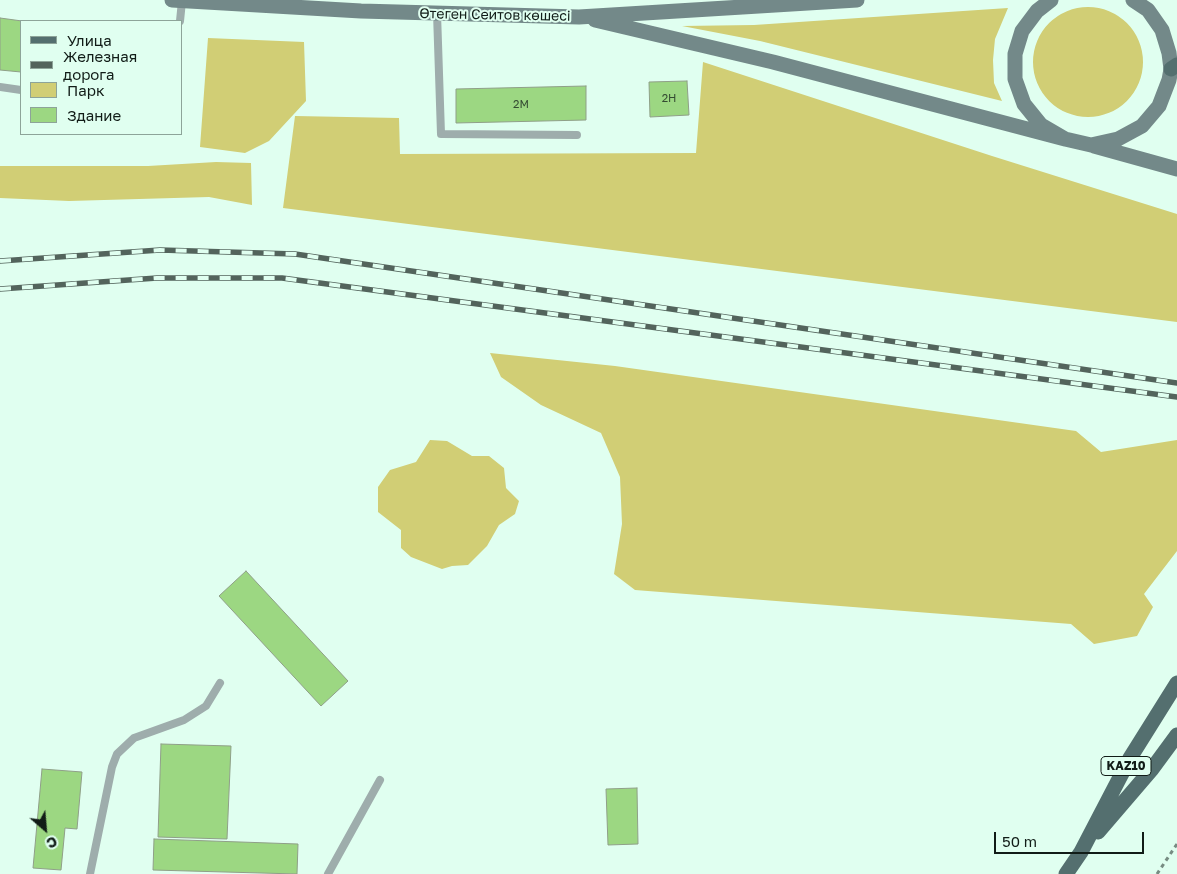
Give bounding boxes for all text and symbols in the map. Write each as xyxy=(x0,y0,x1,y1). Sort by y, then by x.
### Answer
street label: Өтеген Сеитов көшесі xyxy=(419,5,571,25)
legend xyxy=(20,20,182,135)
text: Улица xyxy=(67,31,112,49)
text: Железная дорога xyxy=(63,47,137,83)
text: Парк xyxy=(67,81,105,99)
house number: 2Н xyxy=(662,92,676,106)
house number: 2М xyxy=(513,98,529,112)
text: Здание xyxy=(67,106,121,124)
road number: KAZ10 xyxy=(1101,756,1151,776)
north arrow xyxy=(20,804,70,854)
scale bar xyxy=(997,822,1147,854)
text: 50 m xyxy=(1002,832,1037,850)
text: С xyxy=(44,833,60,853)

